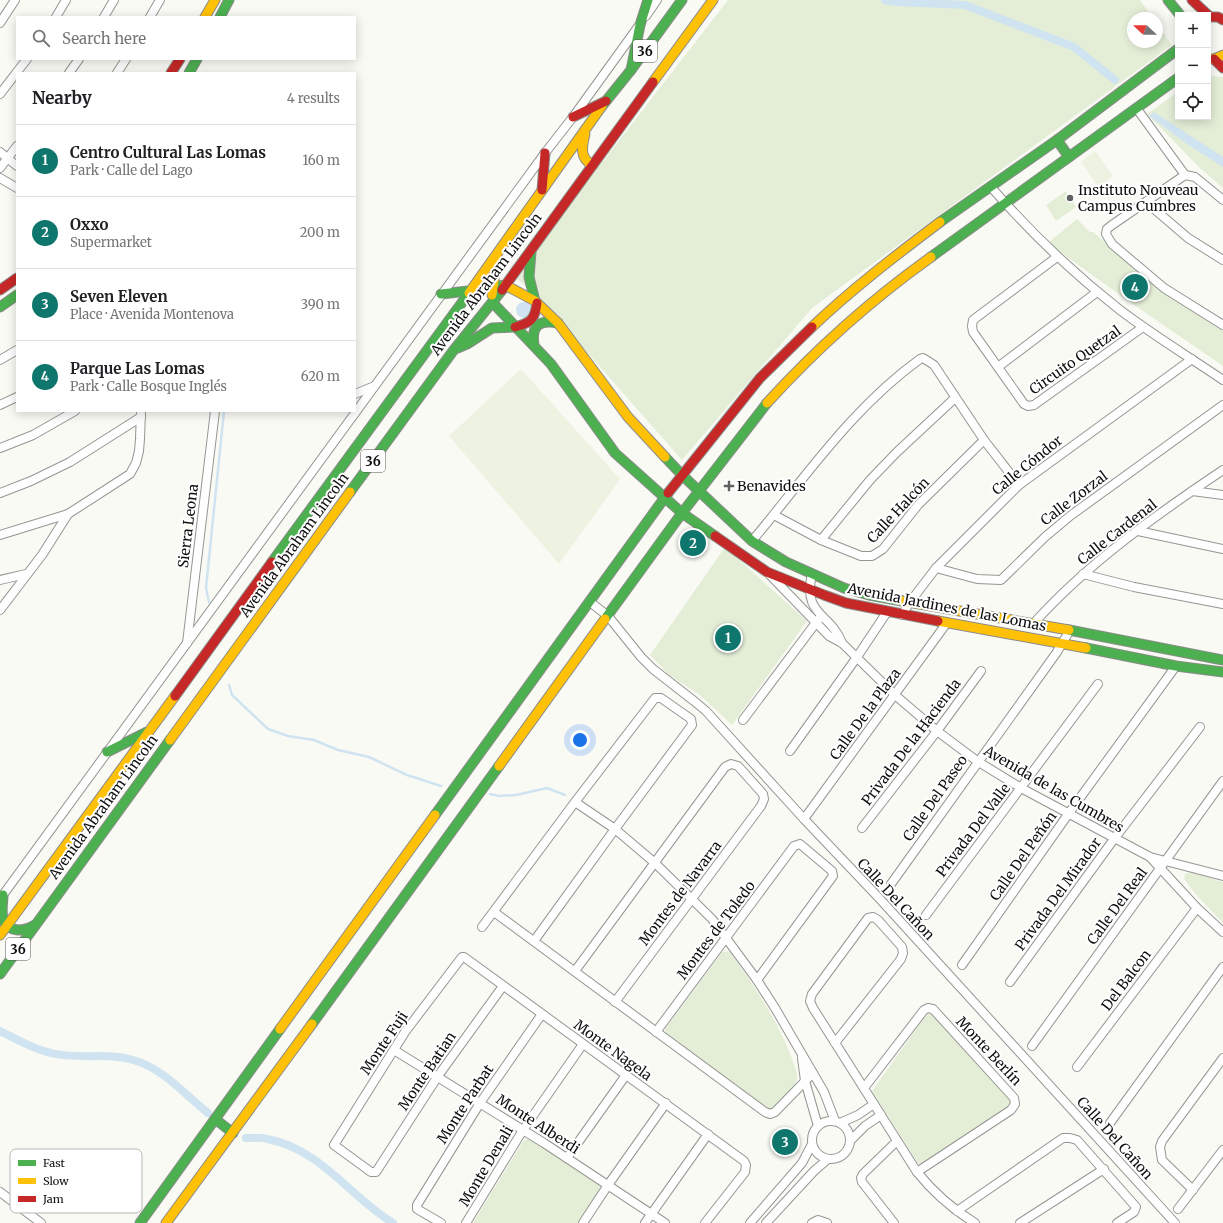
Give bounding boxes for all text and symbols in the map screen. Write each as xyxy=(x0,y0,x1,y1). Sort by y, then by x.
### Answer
north arrow xyxy=(1127,12,1163,48)
map controls xyxy=(1175,12,1211,120)
button: + xyxy=(1175,12,1211,48)
search box xyxy=(16,16,356,60)
icon: search xyxy=(30,27,52,49)
text: Search here xyxy=(62,29,146,48)
road number: 36 xyxy=(633,40,657,62)
button: − xyxy=(1175,48,1211,84)
button: locate xyxy=(1175,84,1211,120)
text: Nearby xyxy=(32,87,92,109)
text: 4 results xyxy=(287,90,340,107)
text: Centro Cultural Las Lomas xyxy=(70,143,266,162)
text: 1 xyxy=(42,152,48,169)
text: 160 m xyxy=(302,152,340,169)
text: Park · Calle del Lago xyxy=(70,162,193,179)
place label: Instituto Nouveau Campus Cumbres xyxy=(1078,181,1199,215)
marker: Instituto Nouveau Campus Cumbres xyxy=(1065,193,1075,203)
street label: Avenida Abraham Lincoln xyxy=(426,209,546,360)
text: Oxxo xyxy=(70,215,109,234)
text: 2 xyxy=(41,224,49,241)
text: 200 m xyxy=(300,224,340,241)
text: Supermarket xyxy=(70,234,152,251)
pin: 4 xyxy=(1122,272,1148,302)
text: Seven Eleven xyxy=(70,287,168,306)
text: 3 xyxy=(41,296,49,313)
text: 390 m xyxy=(301,296,340,313)
text: Place · Avenida Montenova xyxy=(70,306,234,323)
street label: Circuito Quetzal xyxy=(1026,321,1125,398)
text: Parque Las Lomas xyxy=(70,359,205,378)
text: 4 xyxy=(41,368,49,385)
text: 620 m xyxy=(301,368,340,385)
text: Park · Calle Bosque Inglés xyxy=(70,378,227,395)
street label: Calle Cóndor xyxy=(988,431,1066,499)
road number: 36 xyxy=(361,450,385,472)
street label: Calle Zorzal xyxy=(1037,467,1112,529)
street label: Avenida Abraham Lincoln xyxy=(235,469,352,621)
street label: Calle Halcón xyxy=(863,473,933,547)
place label: Benavides xyxy=(737,477,806,495)
marker: Benavides xyxy=(724,481,734,491)
street label: Sierra Leona xyxy=(174,482,202,569)
street label: Calle Cardenal xyxy=(1074,495,1161,569)
pin: 2 xyxy=(680,528,706,558)
street label: Avenida Jardines de las Lomas xyxy=(845,579,1048,635)
pin: 1 xyxy=(715,623,741,653)
street label: Calle De la Plaza xyxy=(826,664,905,763)
street label: Privada De la Hacienda xyxy=(857,675,965,809)
your location xyxy=(570,730,590,750)
street label: Avenida Abraham Lincoln xyxy=(44,731,161,883)
street label: Avenida de las Cumbres xyxy=(980,741,1127,836)
street label: Calle Del Paseo xyxy=(899,752,971,844)
street label: Privada Del Valle xyxy=(932,780,1014,880)
street label: Calle Del Peñón xyxy=(986,808,1060,904)
street label: Privada Del Mirador xyxy=(1011,834,1105,954)
street label: Montes de Navarra xyxy=(635,837,725,949)
street label: Calle Del Cañon xyxy=(853,854,939,944)
street label: Calle Del Real xyxy=(1083,863,1151,948)
street label: Montes de Toledo xyxy=(673,877,759,983)
road number: 36 xyxy=(6,938,30,960)
street label: Del Balcon xyxy=(1097,946,1155,1014)
street label: Monte Fuji xyxy=(356,1008,412,1078)
street label: Monte Berlín xyxy=(952,1013,1026,1089)
street label: Monte Nagela xyxy=(570,1016,656,1085)
street label: Monte Batian xyxy=(394,1028,460,1114)
street label: Monte Parbat xyxy=(433,1061,498,1147)
street label: Monte Alberdi xyxy=(493,1090,584,1158)
street label: Calle Del Cañon xyxy=(1073,1093,1157,1183)
street label: Monte Denali xyxy=(455,1122,517,1210)
pin: 3 xyxy=(772,1127,798,1157)
legend xyxy=(10,1149,142,1213)
text: Fast xyxy=(43,1156,66,1170)
text: Slow xyxy=(43,1174,69,1188)
text: Jam xyxy=(42,1192,64,1206)

